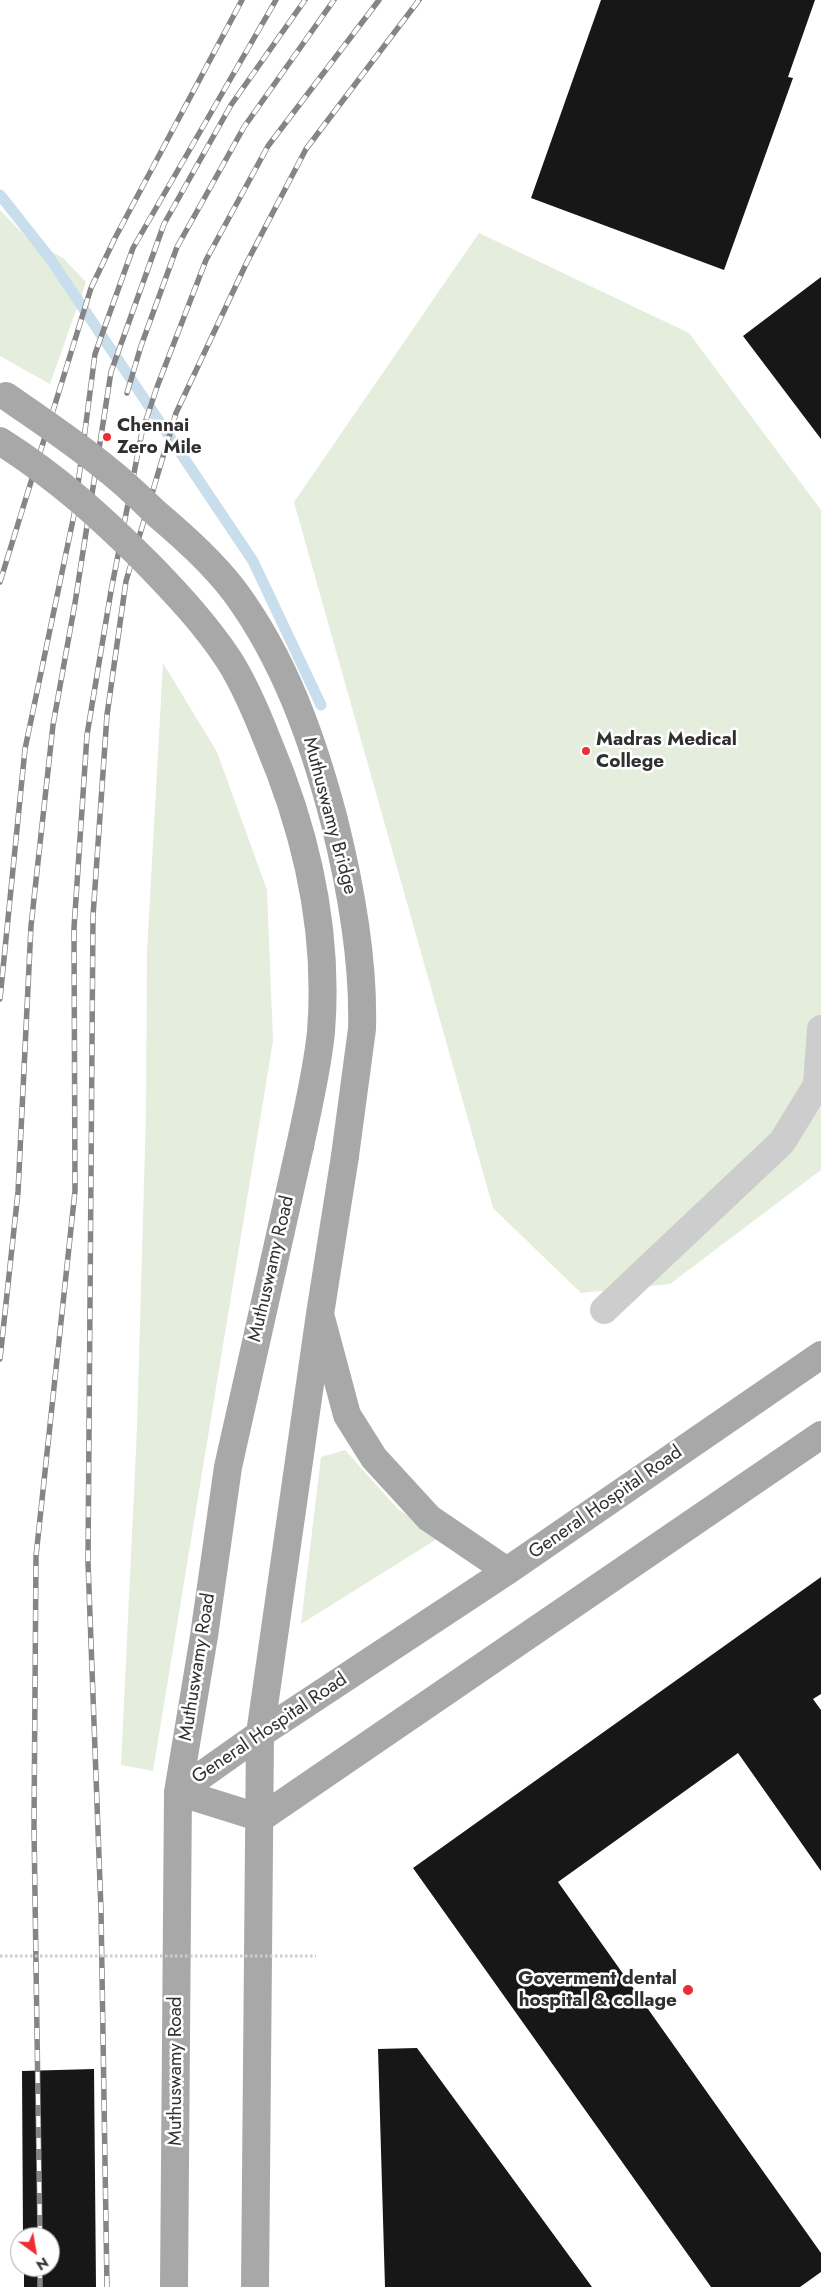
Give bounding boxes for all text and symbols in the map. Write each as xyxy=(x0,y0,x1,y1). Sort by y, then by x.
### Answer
place label: Chennai Zero Mile xyxy=(117,415,202,459)
marker: Chennai Zero Mile xyxy=(101,431,113,443)
place label: Madras Medical College xyxy=(596,729,737,773)
street label: Muthuswamy Bridge xyxy=(297,735,361,897)
marker: Madras Medical College xyxy=(580,745,592,757)
street label: Muthuswamy Road xyxy=(244,1194,300,1344)
street label: General Hospital Road xyxy=(525,1441,687,1565)
street label: Muthuswamy Road xyxy=(175,1592,221,1742)
street label: General Hospital Road xyxy=(188,1669,352,1789)
place label: Goverment dental hospital & collage xyxy=(518,1968,677,2012)
marker: Goverment dental hospital & collage xyxy=(681,1983,695,1997)
street label: Muthuswamy Road xyxy=(165,1996,187,2146)
north arrow xyxy=(10,2227,60,2277)
text: N xyxy=(32,2252,52,2275)

